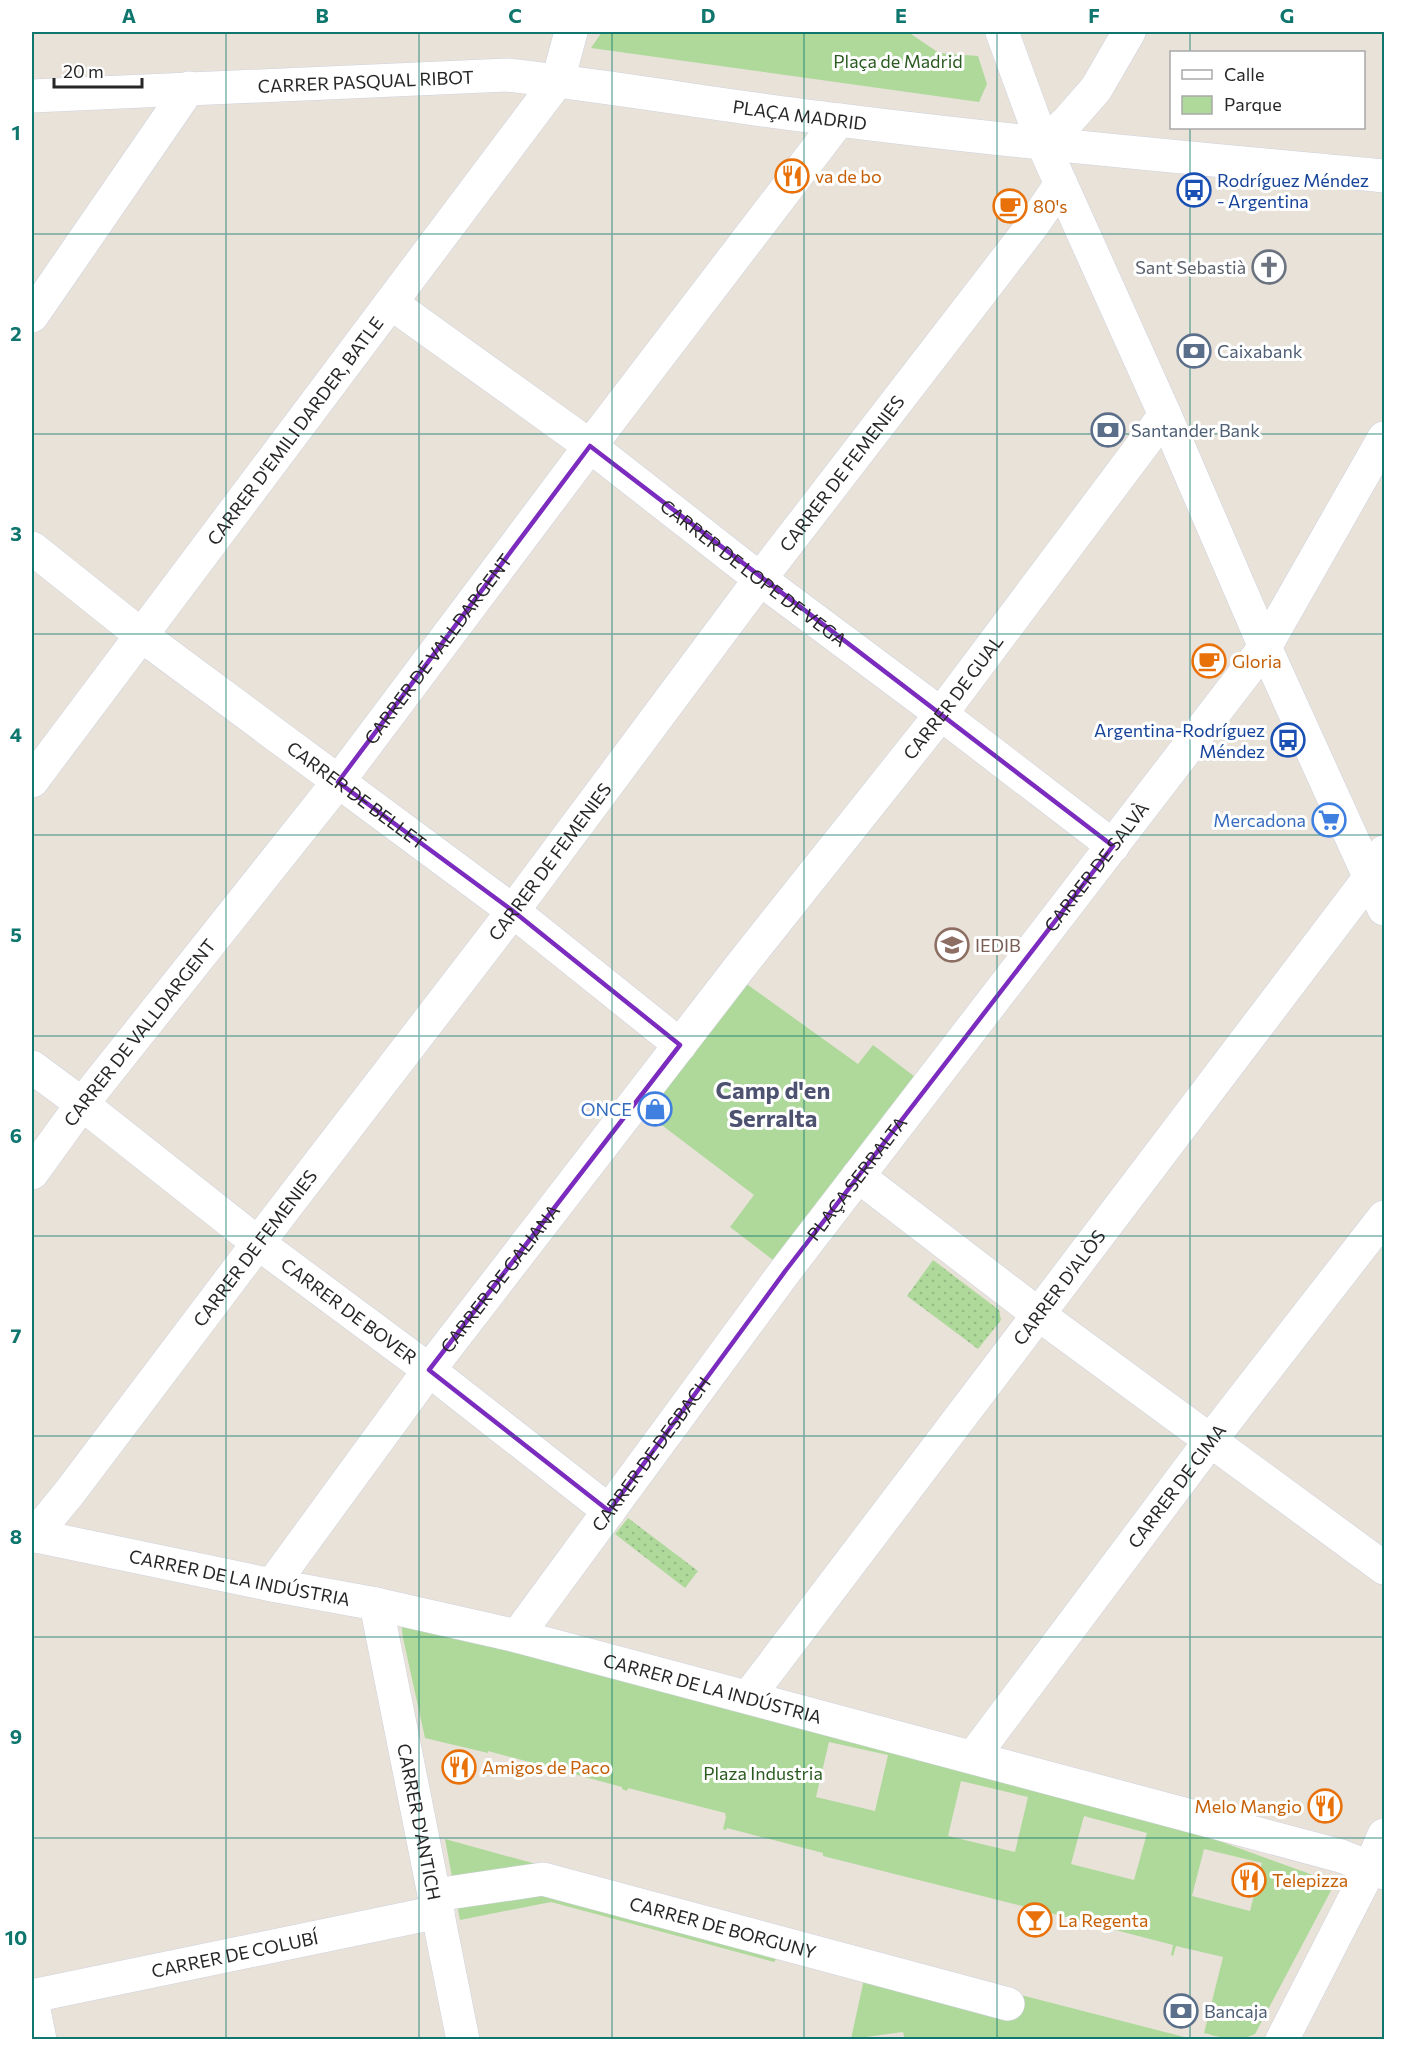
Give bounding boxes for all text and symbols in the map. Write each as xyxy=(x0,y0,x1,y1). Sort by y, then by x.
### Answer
text: A xyxy=(122,3,136,27)
text: B xyxy=(315,3,329,27)
text: C xyxy=(508,3,522,27)
text: D xyxy=(701,3,715,27)
text: E xyxy=(895,3,907,27)
text: F xyxy=(1088,3,1100,27)
text: G xyxy=(1280,3,1294,27)
park label: Plaça de Madrid xyxy=(833,50,963,72)
scale bar xyxy=(54,51,142,89)
legend xyxy=(1170,51,1365,129)
text: 20 m xyxy=(63,60,104,82)
text: Calle xyxy=(1224,63,1264,85)
street label: CARRER PASQUAL RIBOT xyxy=(257,65,474,97)
text: Parque xyxy=(1224,93,1282,115)
street label: PLAÇA MADRID xyxy=(731,95,868,134)
text: 1 xyxy=(11,120,21,144)
restaurant icon: va de bo xyxy=(774,158,810,194)
place label: va de bo xyxy=(815,165,882,187)
place label: Rodríguez Méndez - Argentina xyxy=(1217,169,1369,212)
bus stop icon: Rodríguez Méndez - Argentina xyxy=(1176,172,1212,208)
cafe icon: 80's xyxy=(992,188,1028,224)
place label: 80's xyxy=(1033,195,1068,217)
church icon: Sant Sebastià xyxy=(1251,249,1287,285)
place label: Sant Sebastià xyxy=(1135,256,1246,278)
street label: CARRER D'EMILI DARDER, BATLE xyxy=(202,312,388,549)
text: 2 xyxy=(10,321,22,345)
bank icon: Caixabank xyxy=(1176,333,1212,369)
place label: Caixabank xyxy=(1217,340,1303,362)
street label: CARRER DE FEMENIES xyxy=(775,391,909,556)
bank icon: Santander Bank xyxy=(1090,412,1126,448)
place label: Santander Bank xyxy=(1131,419,1260,441)
street label: CARRER DE LOPE DE VEGA xyxy=(656,494,851,651)
text: 3 xyxy=(10,521,22,545)
street label: CARRER DE VALLDARGENT xyxy=(359,549,516,748)
street label: CARRER DE GUAL xyxy=(898,630,1007,764)
cafe icon: Gloria xyxy=(1191,643,1227,679)
place label: Gloria xyxy=(1232,650,1282,672)
place label: Argentina-Rodríguez Méndez xyxy=(1094,719,1265,762)
text: 4 xyxy=(10,722,22,746)
bus stop icon: Argentina-Rodríguez Méndez xyxy=(1270,722,1306,758)
street label: CARRER DE BELLET xyxy=(283,736,431,854)
street label: CARRER DE FEMENIES xyxy=(483,778,616,945)
street label: CARRER DE SALVÀ xyxy=(1039,797,1153,936)
supermarket icon: Mercadona xyxy=(1311,802,1347,838)
place label: Mercadona xyxy=(1213,809,1306,831)
text: 5 xyxy=(10,922,22,946)
school or university icon: IEDIB xyxy=(934,927,970,963)
street label: CARRER DE VALLDARGENT xyxy=(59,934,220,1130)
place label: IEDIB xyxy=(975,934,1021,956)
district label: Camp d'en Serralta xyxy=(716,1075,830,1132)
shop icon: ONCE xyxy=(637,1091,673,1127)
place label: ONCE xyxy=(581,1098,632,1120)
street label: PLAÇA SERRALTA xyxy=(802,1112,911,1245)
text: 6 xyxy=(10,1123,22,1147)
street label: CARRER DE FEMENIES xyxy=(188,1165,321,1331)
street label: CARRER DE GALIANA xyxy=(435,1200,564,1357)
street label: CARRER D'ALÒS xyxy=(1008,1225,1110,1349)
street label: CARRER DE BOVER xyxy=(277,1253,421,1368)
text: 7 xyxy=(11,1323,22,1347)
street label: CARRER DE DESBACH xyxy=(587,1372,715,1535)
street label: CARRER DE CIMA xyxy=(1123,1419,1230,1552)
text: 8 xyxy=(10,1524,22,1548)
street label: CARRER DE LA INDÚSTRIA xyxy=(127,1545,352,1610)
street label: CARRER DE LA INDÚSTRIA xyxy=(601,1649,824,1728)
text: 9 xyxy=(10,1724,22,1748)
street label: CARRER D'ANTICH xyxy=(393,1741,446,1902)
restaurant icon: Amigos de Paco xyxy=(441,1749,477,1785)
place label: Amigos de Paco xyxy=(482,1756,610,1778)
park label: Plaza Industria xyxy=(703,1762,823,1784)
restaurant icon: Melo Mangio xyxy=(1307,1788,1343,1824)
place label: Melo Mangio xyxy=(1195,1795,1302,1817)
restaurant icon: Telepizza xyxy=(1231,1862,1267,1898)
place label: Telepizza xyxy=(1272,1869,1348,1891)
street label: CARRER DE BORGUNY xyxy=(627,1892,819,1963)
bar icon: La Regenta xyxy=(1017,1902,1053,1938)
place label: La Regenta xyxy=(1058,1909,1148,1931)
text: 10 xyxy=(5,1925,27,1949)
street label: CARRER DE COLUBÍ xyxy=(149,1926,321,1982)
bank icon: Bancaja xyxy=(1163,1993,1199,2029)
place label: Bancaja xyxy=(1204,2000,1268,2022)

